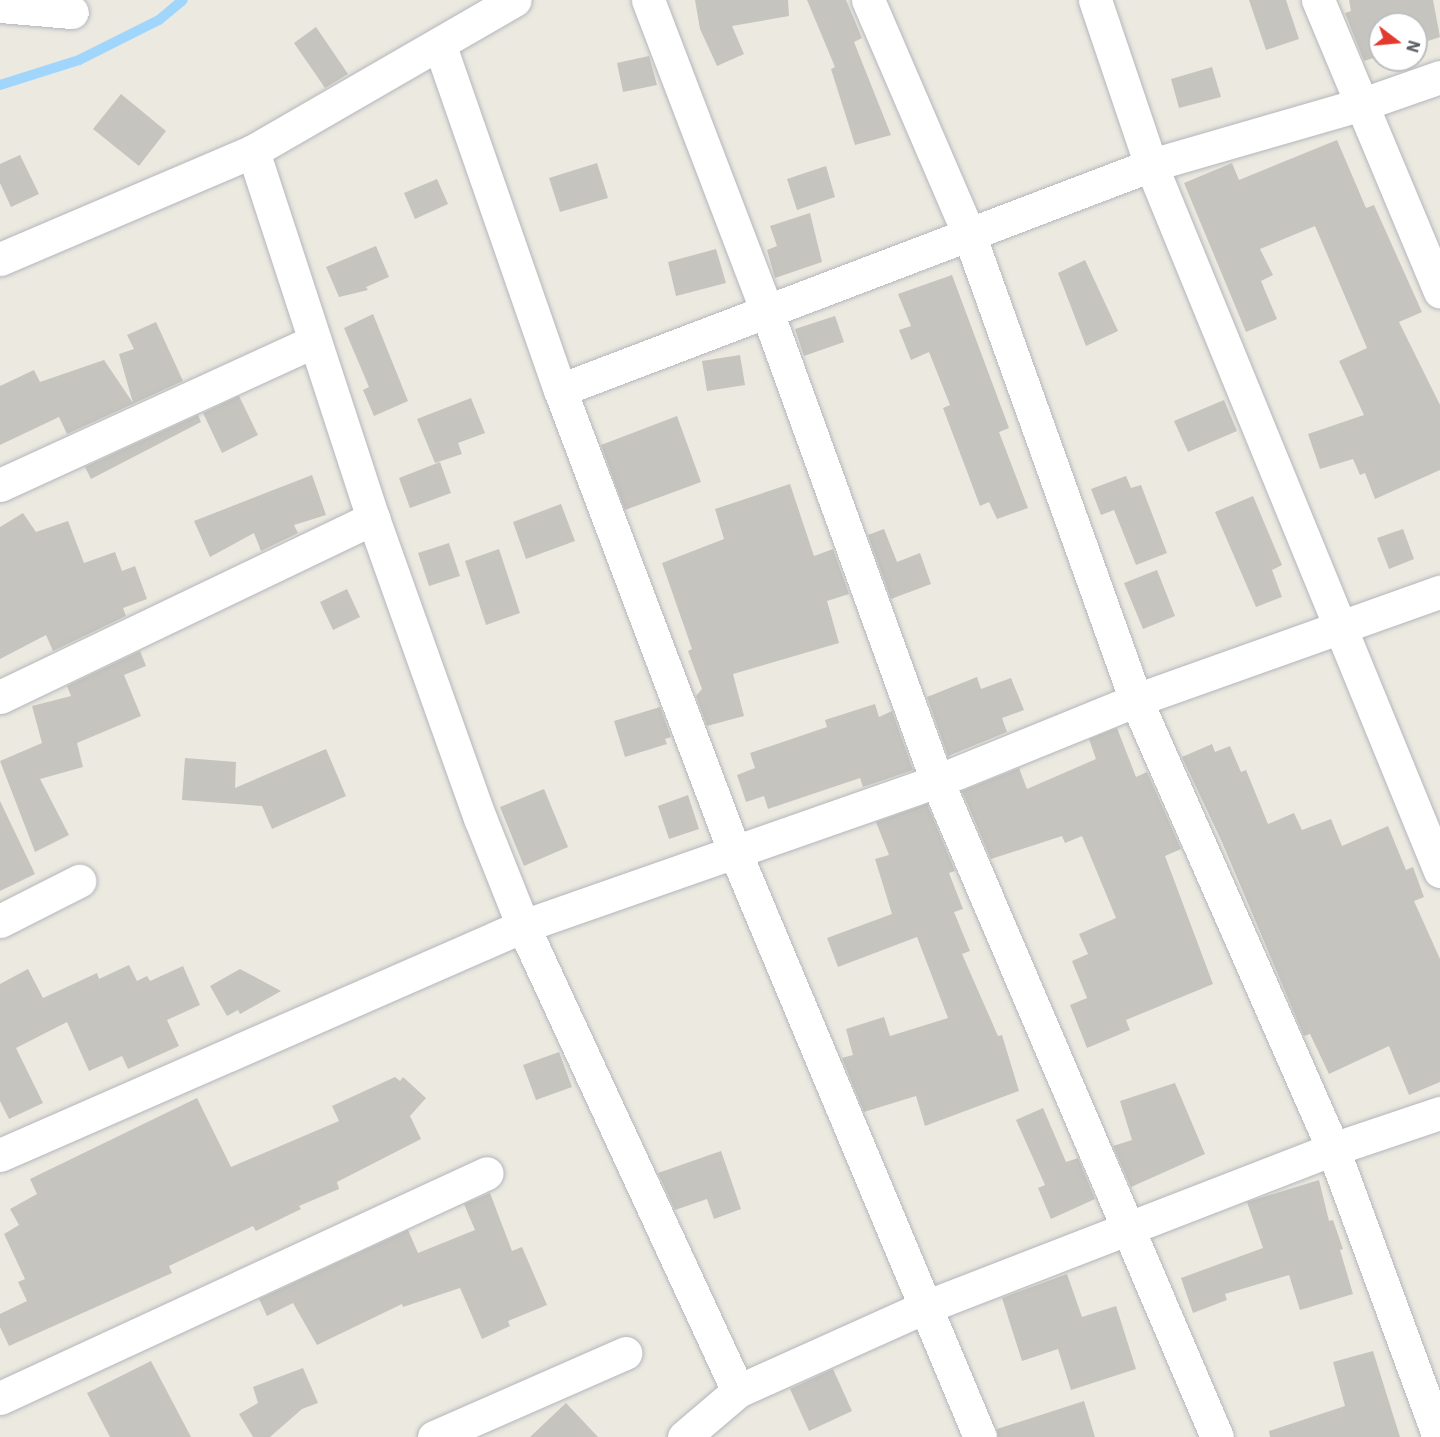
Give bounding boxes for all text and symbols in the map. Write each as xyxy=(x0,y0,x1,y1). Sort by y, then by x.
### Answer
north arrow xyxy=(1368,12,1428,72)
text: N xyxy=(1402,38,1425,55)

